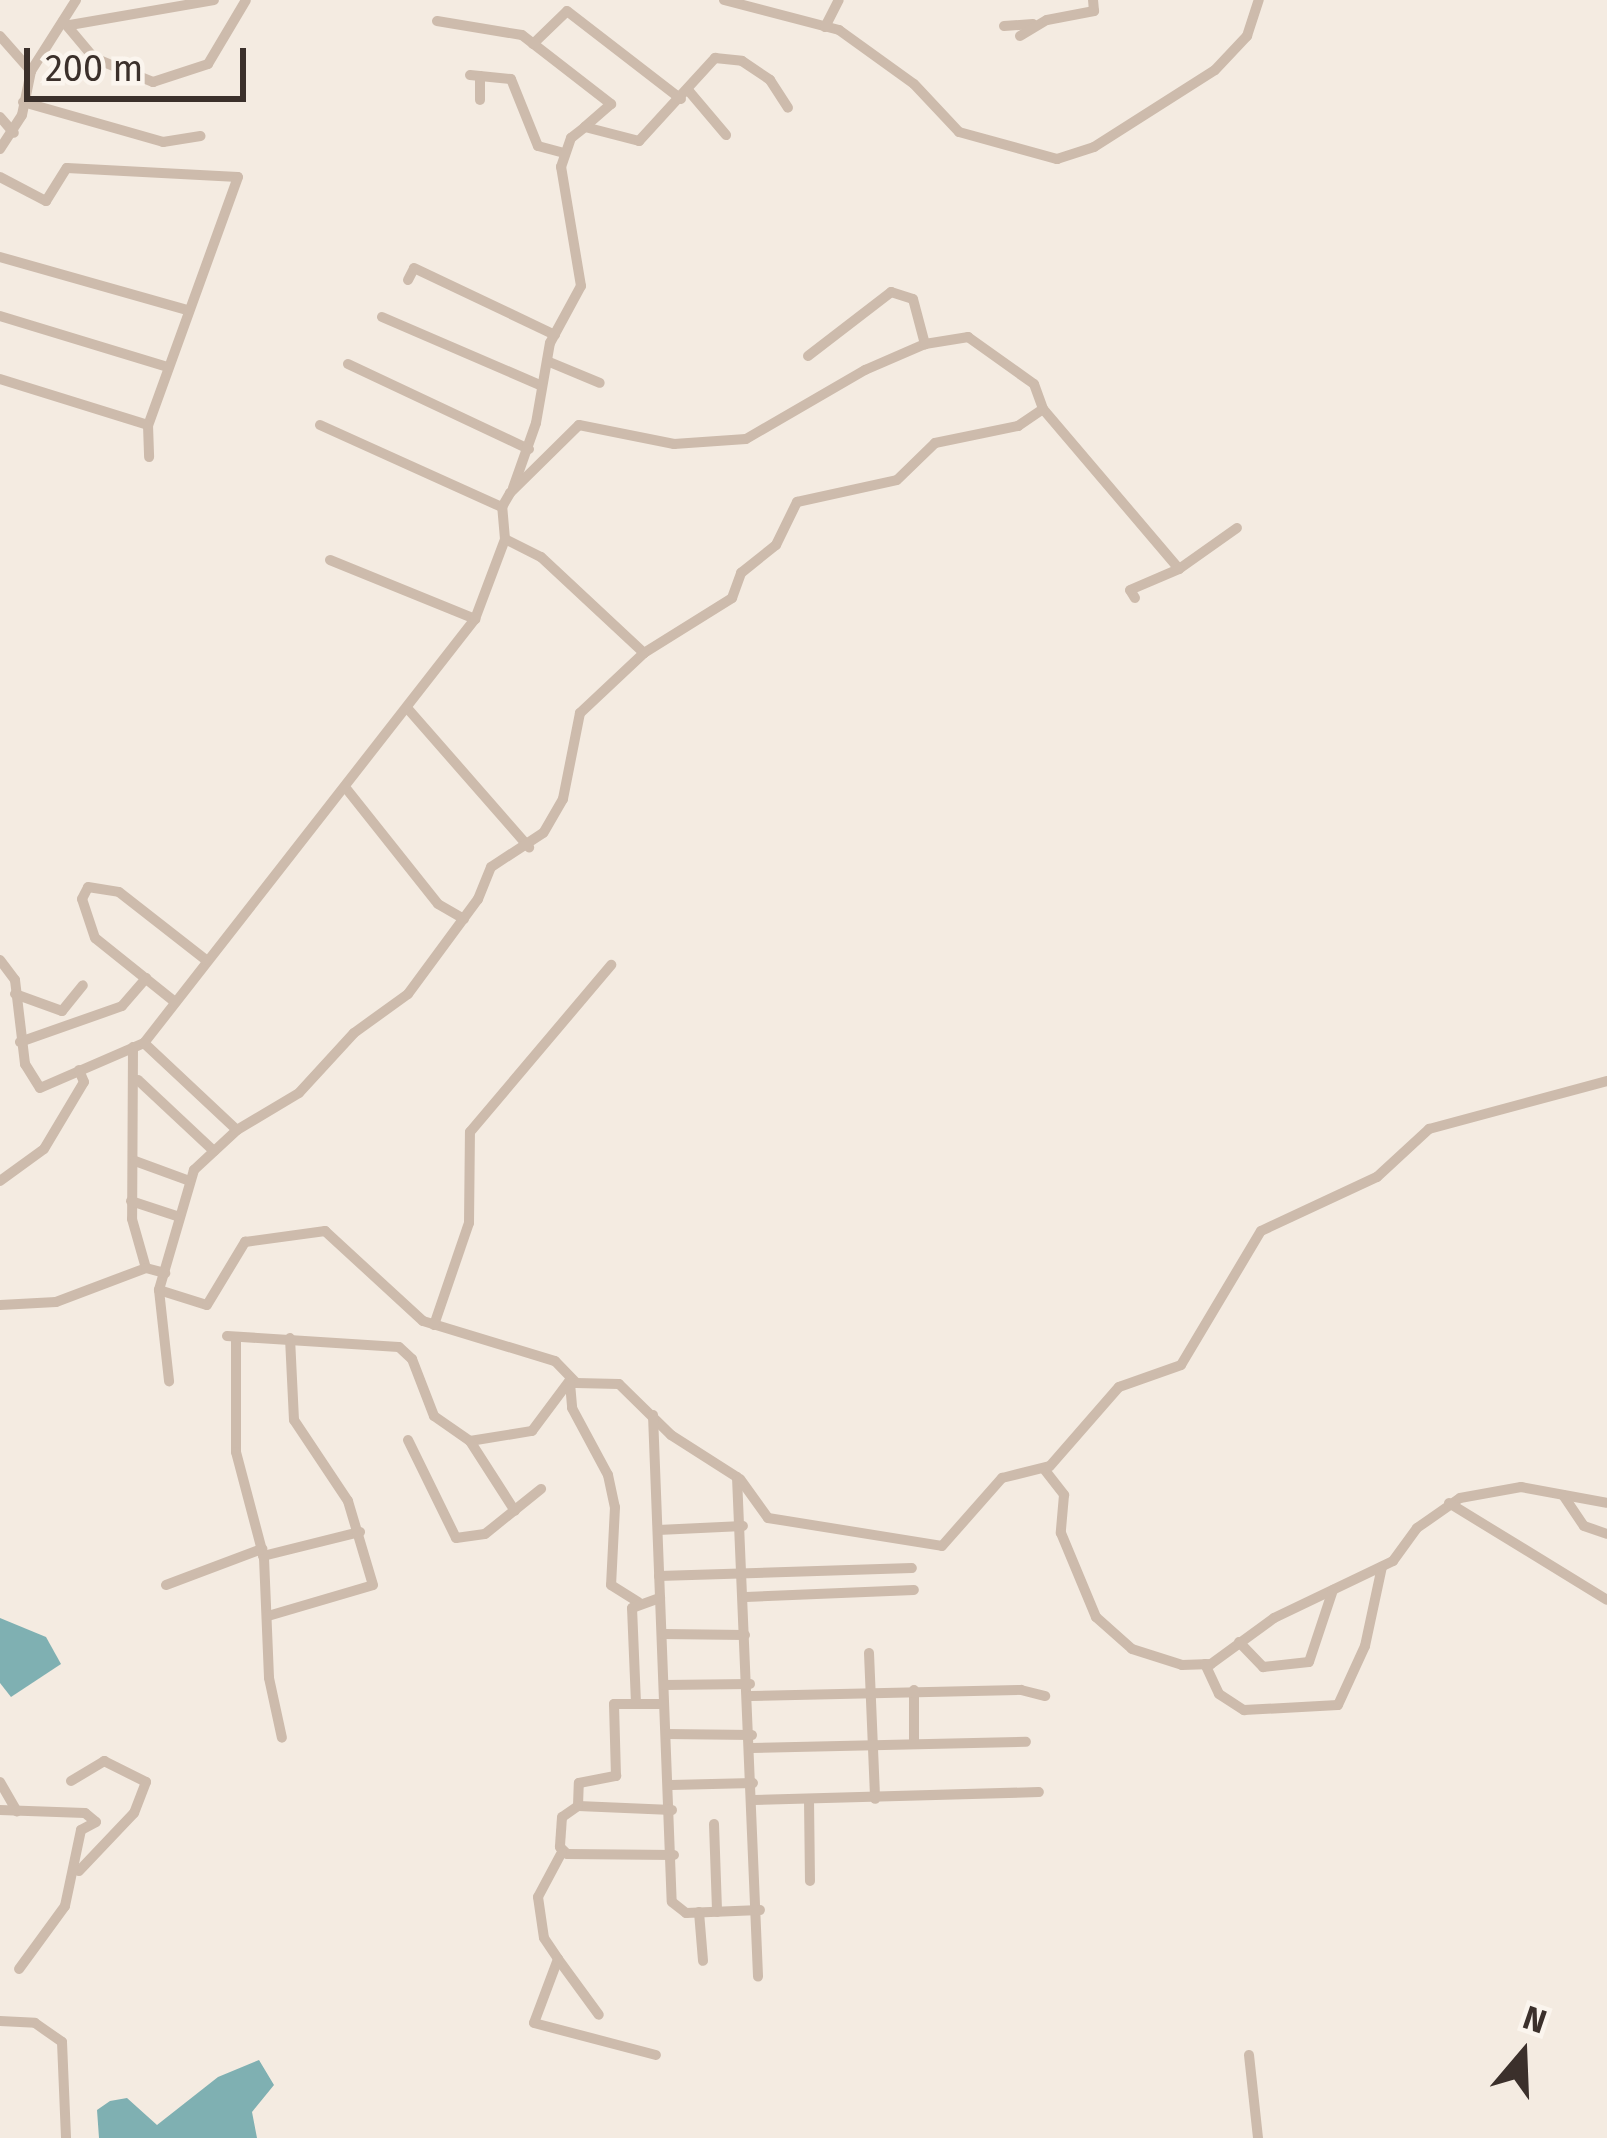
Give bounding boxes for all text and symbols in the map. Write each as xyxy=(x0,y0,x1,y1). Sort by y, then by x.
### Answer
scale bar xyxy=(30,24,252,98)
text: 200 m xyxy=(45,47,143,91)
north arrow xyxy=(1463,1994,1583,2114)
text: N xyxy=(1518,1997,1552,2042)

